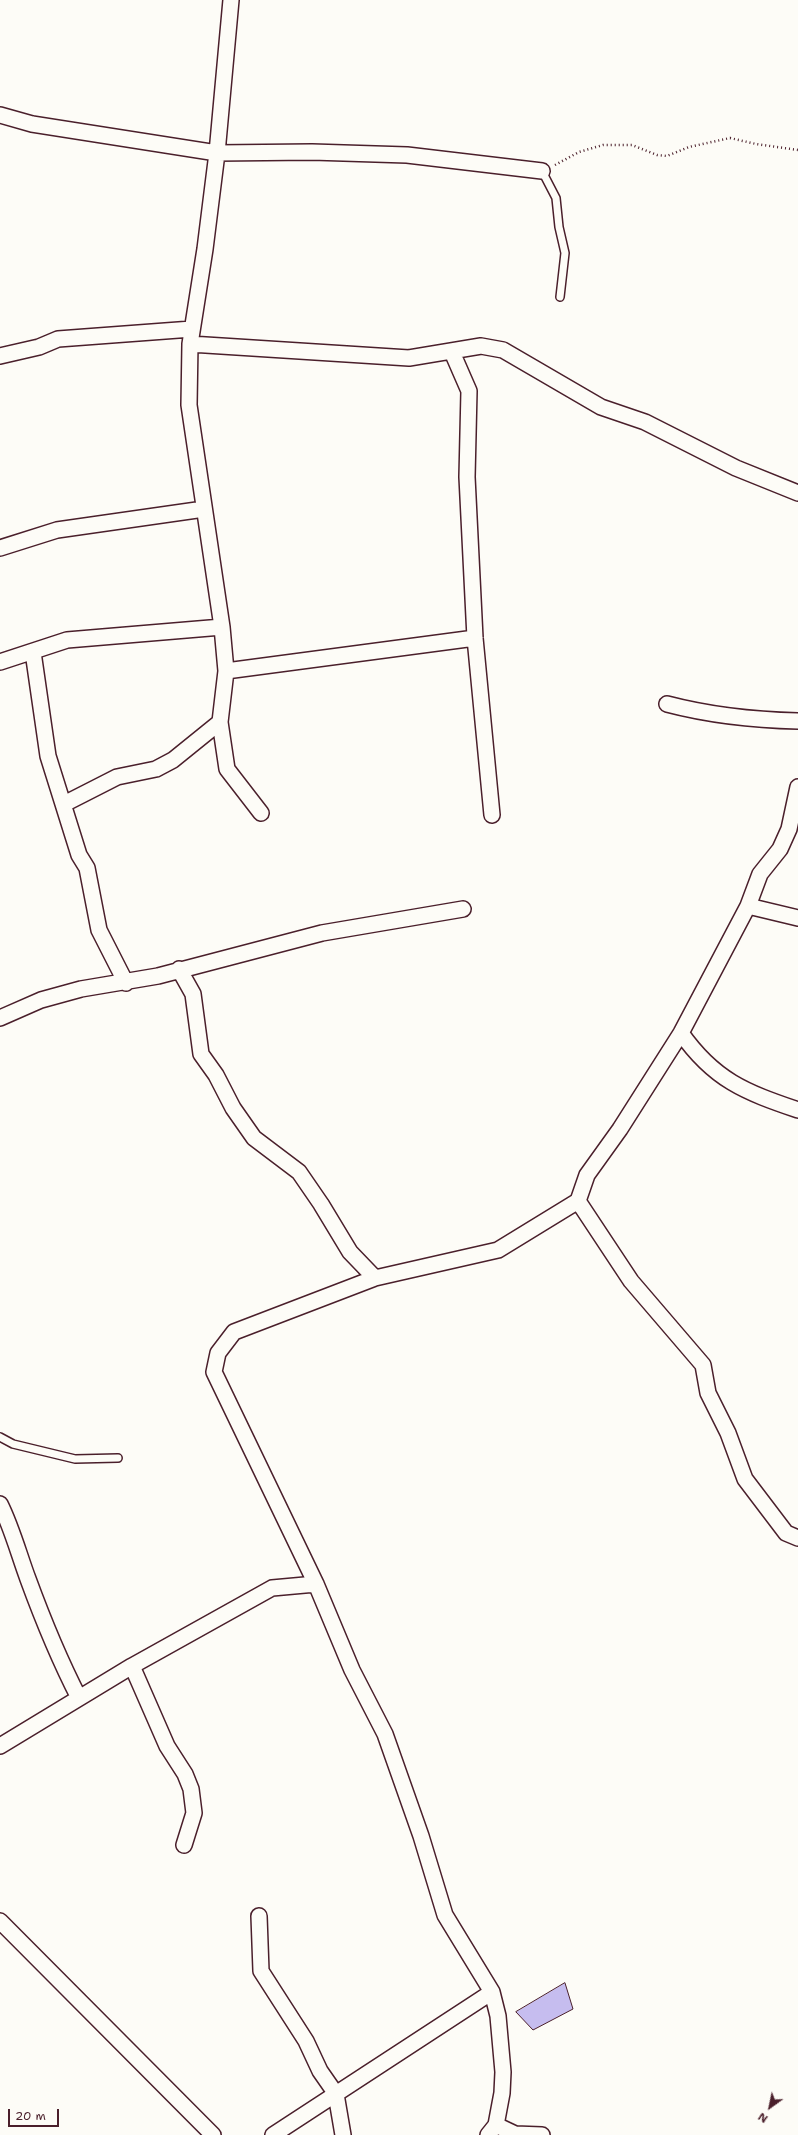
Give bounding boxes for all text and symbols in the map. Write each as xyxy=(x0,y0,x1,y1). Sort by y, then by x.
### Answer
north arrow xyxy=(750,2087,790,2127)
scale bar xyxy=(10,2101,61,2127)
text: 20 m xyxy=(15,2108,46,2124)
text: N xyxy=(755,2109,771,2126)

